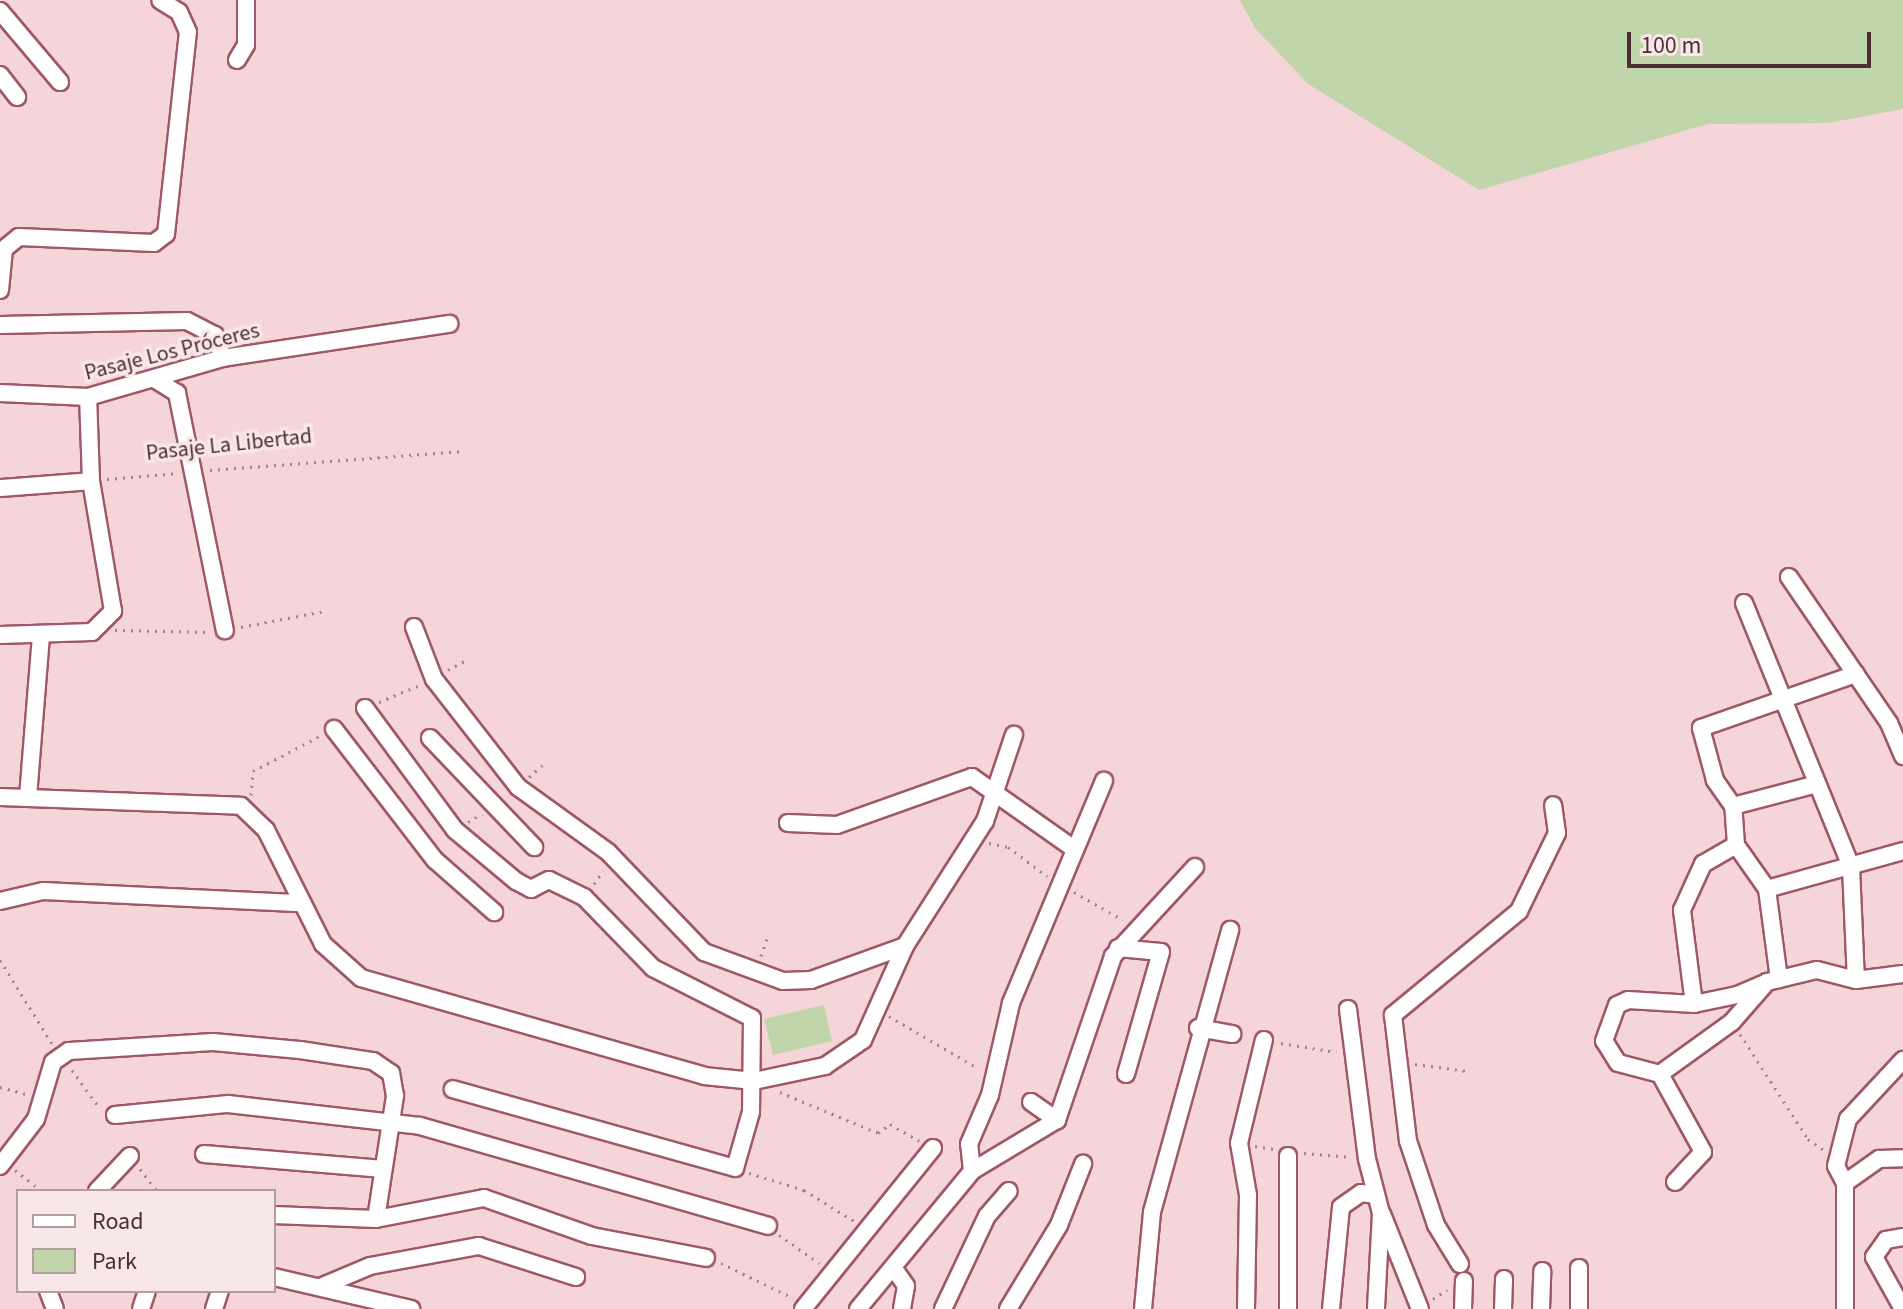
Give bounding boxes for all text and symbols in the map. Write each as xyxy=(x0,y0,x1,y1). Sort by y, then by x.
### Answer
scale bar xyxy=(1631,16,1875,66)
text: 100 m xyxy=(1641,28,1701,63)
street label: Pasaje Los Próceres xyxy=(82,317,262,387)
street label: Pasaje La Libertad xyxy=(145,423,313,467)
legend xyxy=(16,1189,276,1293)
text: Road xyxy=(92,1204,144,1239)
text: Park xyxy=(92,1244,137,1279)

